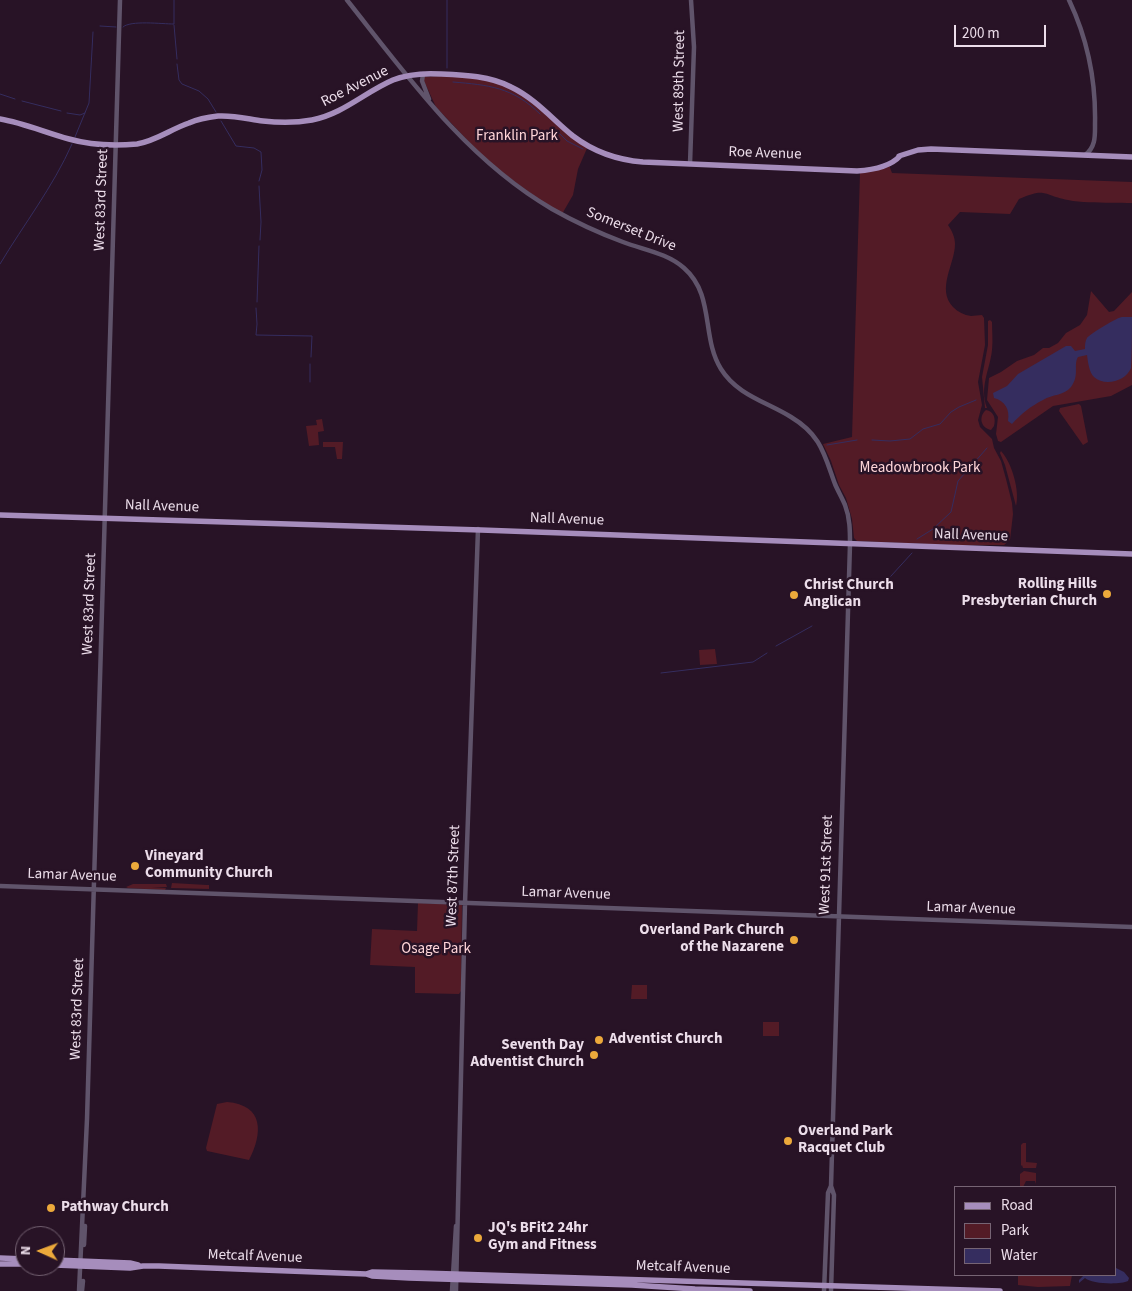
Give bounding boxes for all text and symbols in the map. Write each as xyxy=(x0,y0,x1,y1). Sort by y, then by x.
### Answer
scale bar xyxy=(957,15,1050,47)
text: 200 m xyxy=(962,23,1000,44)
street label: West 89th Street xyxy=(670,30,690,132)
street label: Roe Avenue xyxy=(318,62,392,112)
park label: Franklin Park xyxy=(476,128,558,146)
street label: Roe Avenue xyxy=(728,144,802,164)
street label: West 83rd Street xyxy=(91,149,113,251)
street label: Somerset Drive xyxy=(583,204,679,256)
park label: Meadowbrook Park xyxy=(860,460,980,478)
street label: Nall Avenue xyxy=(125,497,199,517)
street label: Nall Avenue xyxy=(530,510,604,530)
street label: Nall Avenue xyxy=(934,526,1008,546)
street label: West 83rd Street xyxy=(79,553,101,655)
place label: Rolling Hills Presbyterian Church xyxy=(961,576,1097,611)
place label: Christ Church Anglican xyxy=(804,577,894,612)
marker: Rolling Hills Presbyterian Church xyxy=(1101,588,1113,600)
marker: Christ Church Anglican xyxy=(788,589,800,601)
street label: West 91st Street xyxy=(816,815,838,915)
street label: West 87th Street xyxy=(443,825,465,927)
place label: Vineyard Community Church xyxy=(145,848,273,883)
marker: Vineyard Community Church xyxy=(129,860,141,872)
street label: Lamar Avenue xyxy=(27,865,117,887)
street label: Lamar Avenue xyxy=(521,883,611,905)
street label: Lamar Avenue xyxy=(926,898,1016,920)
place label: Overland Park Church of the Nazarene xyxy=(639,922,784,957)
marker: Overland Park Church of the Nazarene xyxy=(788,934,800,946)
park label: Osage Park xyxy=(401,941,471,959)
street label: West 83rd Street xyxy=(67,958,89,1060)
place label: Adventist Church xyxy=(609,1031,722,1049)
marker: Adventist Church xyxy=(593,1034,605,1046)
place label: Seventh Day Adventist Church xyxy=(471,1037,584,1072)
marker: Seventh Day Adventist Church xyxy=(588,1049,600,1061)
place label: Overland Park Racquet Club xyxy=(798,1123,893,1158)
marker: Overland Park Racquet Club xyxy=(782,1135,794,1147)
legend xyxy=(954,1186,1117,1276)
text: Road xyxy=(1001,1195,1033,1216)
place label: Pathway Church xyxy=(61,1199,169,1217)
marker: Pathway Church xyxy=(45,1202,57,1214)
place label: JQ's BFit2 24hr Gym and Fitness xyxy=(488,1220,597,1255)
text: Park xyxy=(1001,1220,1029,1241)
north arrow xyxy=(15,1226,65,1276)
marker: JQ's BFit2 24hr Gym and Fitness xyxy=(472,1232,484,1244)
text: Water xyxy=(1001,1245,1037,1266)
text: N xyxy=(16,1246,36,1256)
street label: Metcalf Avenue xyxy=(207,1246,303,1268)
street label: Metcalf Avenue xyxy=(635,1257,731,1279)

